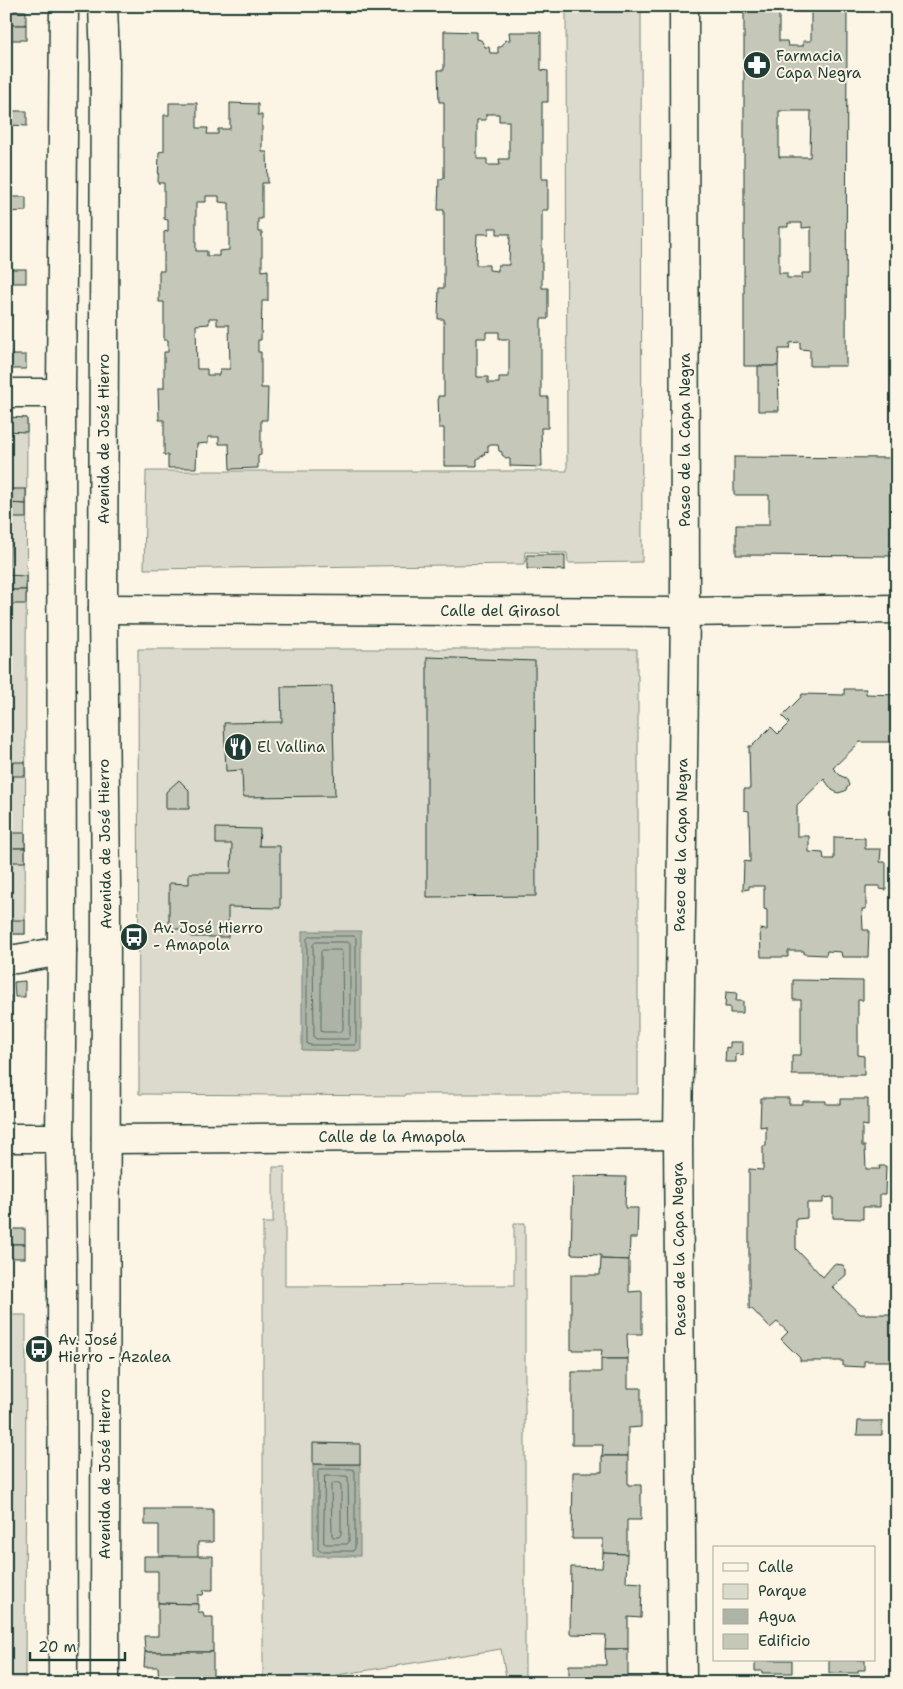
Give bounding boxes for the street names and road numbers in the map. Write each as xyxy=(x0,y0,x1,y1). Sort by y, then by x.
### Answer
street label: Paseo de la Capa Negra xyxy=(675,352,695,527)
street label: Avenida de José Hierro xyxy=(94,354,114,524)
street label: Calle del Girasol xyxy=(440,601,560,621)
street label: Paseo de la Capa Negra xyxy=(669,757,693,932)
street label: Avenida de José Hierro xyxy=(94,759,116,929)
street label: Calle de la Amapola xyxy=(319,1127,466,1147)
street label: Paseo de la Capa Negra xyxy=(667,1161,691,1336)
street label: Avenida de José Hierro xyxy=(95,1389,115,1559)

